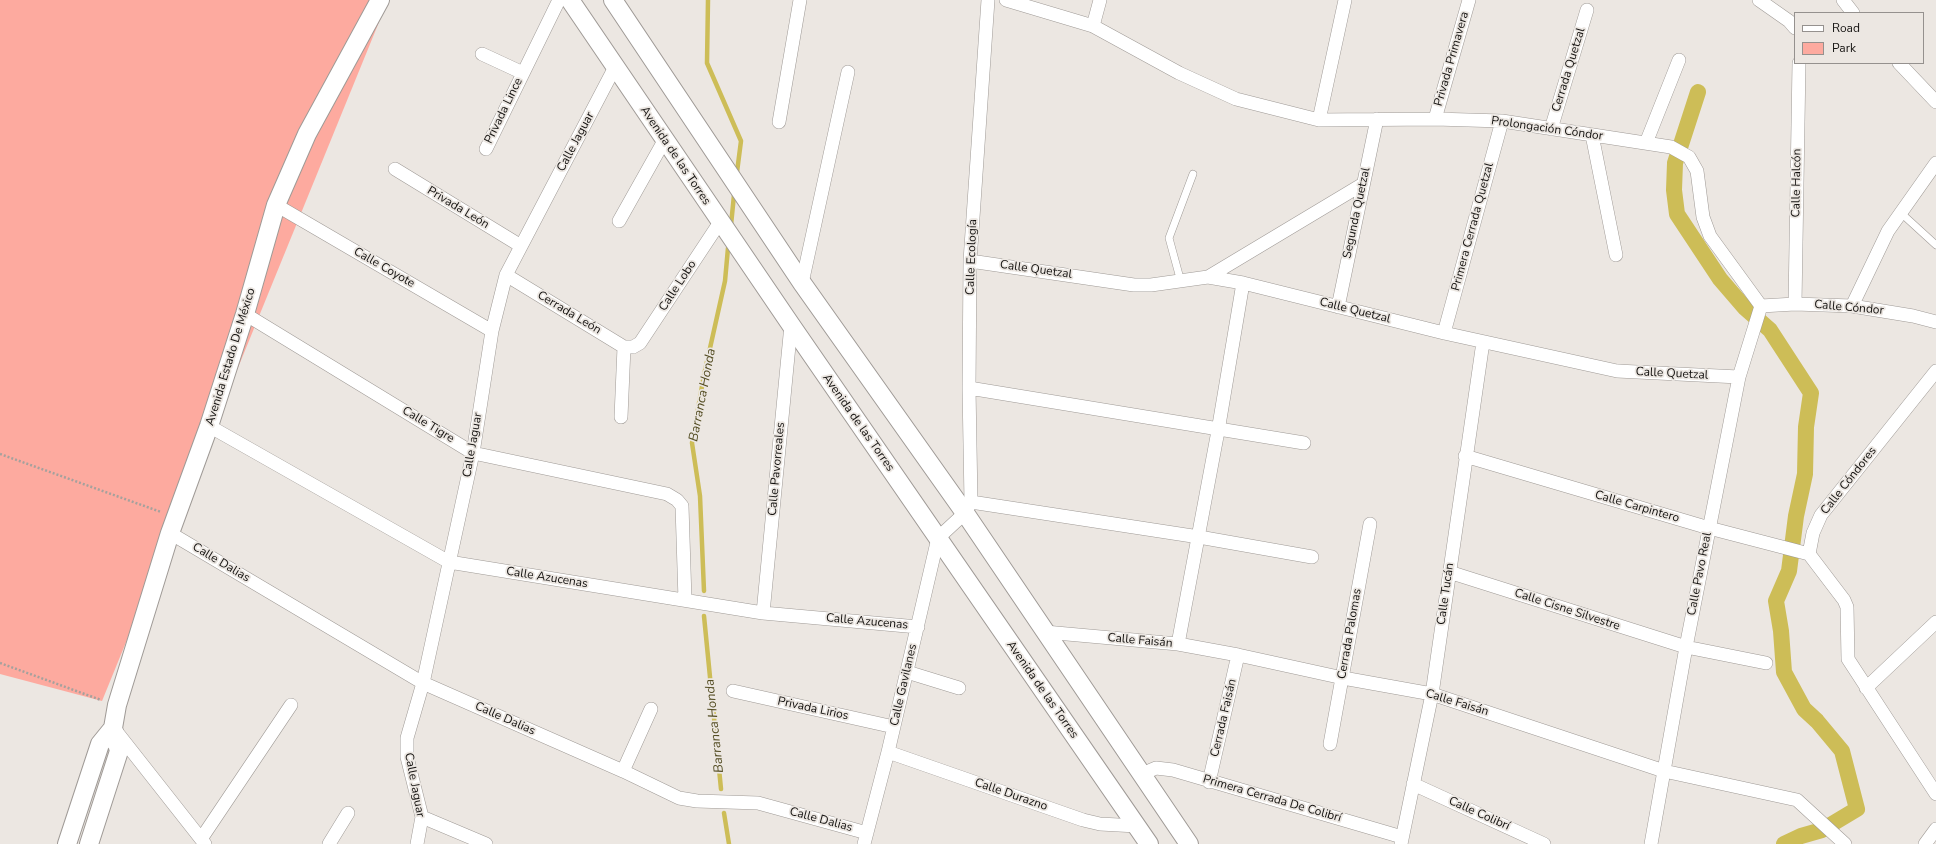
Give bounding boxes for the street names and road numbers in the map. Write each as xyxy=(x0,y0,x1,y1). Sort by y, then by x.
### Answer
street label: Privada Primavera xyxy=(1432,10,1472,108)
street label: Cerrada Quetzal xyxy=(1549,26,1589,114)
street label: Privada Lince xyxy=(482,76,526,146)
street label: Avenida de las Torres xyxy=(637,104,713,208)
street label: Calle Jaguar xyxy=(554,110,598,174)
street label: Prolongación Cóndor xyxy=(1490,114,1604,144)
street label: Calle Halcón xyxy=(1789,149,1805,217)
street label: Primera Cerrada Quetzal xyxy=(1449,161,1497,293)
street label: Segunda Quetzal xyxy=(1340,166,1374,260)
street label: Privada León xyxy=(424,184,492,232)
street label: Calle Ecología xyxy=(963,219,981,295)
street label: Calle Coyote xyxy=(351,245,417,291)
street label: Calle Lobo xyxy=(656,258,700,314)
street label: Calle Quetzal xyxy=(999,258,1073,282)
street label: Avenida Estado De México xyxy=(203,287,259,427)
street label: Cerrada León xyxy=(535,288,603,338)
street label: Calle Quetzal xyxy=(1318,295,1392,327)
street label: Calle Cóndor xyxy=(1814,298,1884,318)
street label: Calle Quetzal xyxy=(1635,365,1709,383)
street label: Avenida de las Torres xyxy=(819,371,897,475)
street label: Calle Tigre xyxy=(399,404,457,446)
street label: Calle Jaguar xyxy=(460,412,486,478)
street label: Calle Pavorreales xyxy=(766,422,788,516)
street label: Calle Cóndores xyxy=(1818,444,1880,518)
street label: Calle Carpintero xyxy=(1593,488,1681,526)
street label: Calle Pavo Real xyxy=(1685,531,1715,617)
street label: Calle Dalias xyxy=(190,540,252,586)
street label: Calle Tucán xyxy=(1435,562,1457,626)
street label: Calle Azucenas xyxy=(505,564,589,592)
street label: Calle Cisne Silvestre xyxy=(1512,586,1622,634)
street label: Cerrada Palomas xyxy=(1335,588,1365,680)
street label: Calle Azucenas xyxy=(825,611,909,633)
street label: Calle Faisán xyxy=(1107,631,1173,651)
street label: Avenida de las Torres xyxy=(1003,638,1081,742)
street label: Calle Gavilanes xyxy=(888,643,920,727)
street label: Cerrada Faisán xyxy=(1208,678,1240,758)
street label: Calle Faisán xyxy=(1424,687,1490,719)
street label: Privada Lirios xyxy=(776,694,850,724)
street label: Calle Dalias xyxy=(473,699,537,739)
street label: Calle Jaguar xyxy=(401,752,427,818)
street label: Primera Cerrada De Colibrí xyxy=(1201,772,1343,826)
street label: Calle Durazno xyxy=(973,776,1049,814)
street label: Calle Colibrí xyxy=(1446,794,1512,834)
street label: Calle Dalias xyxy=(788,805,854,835)

